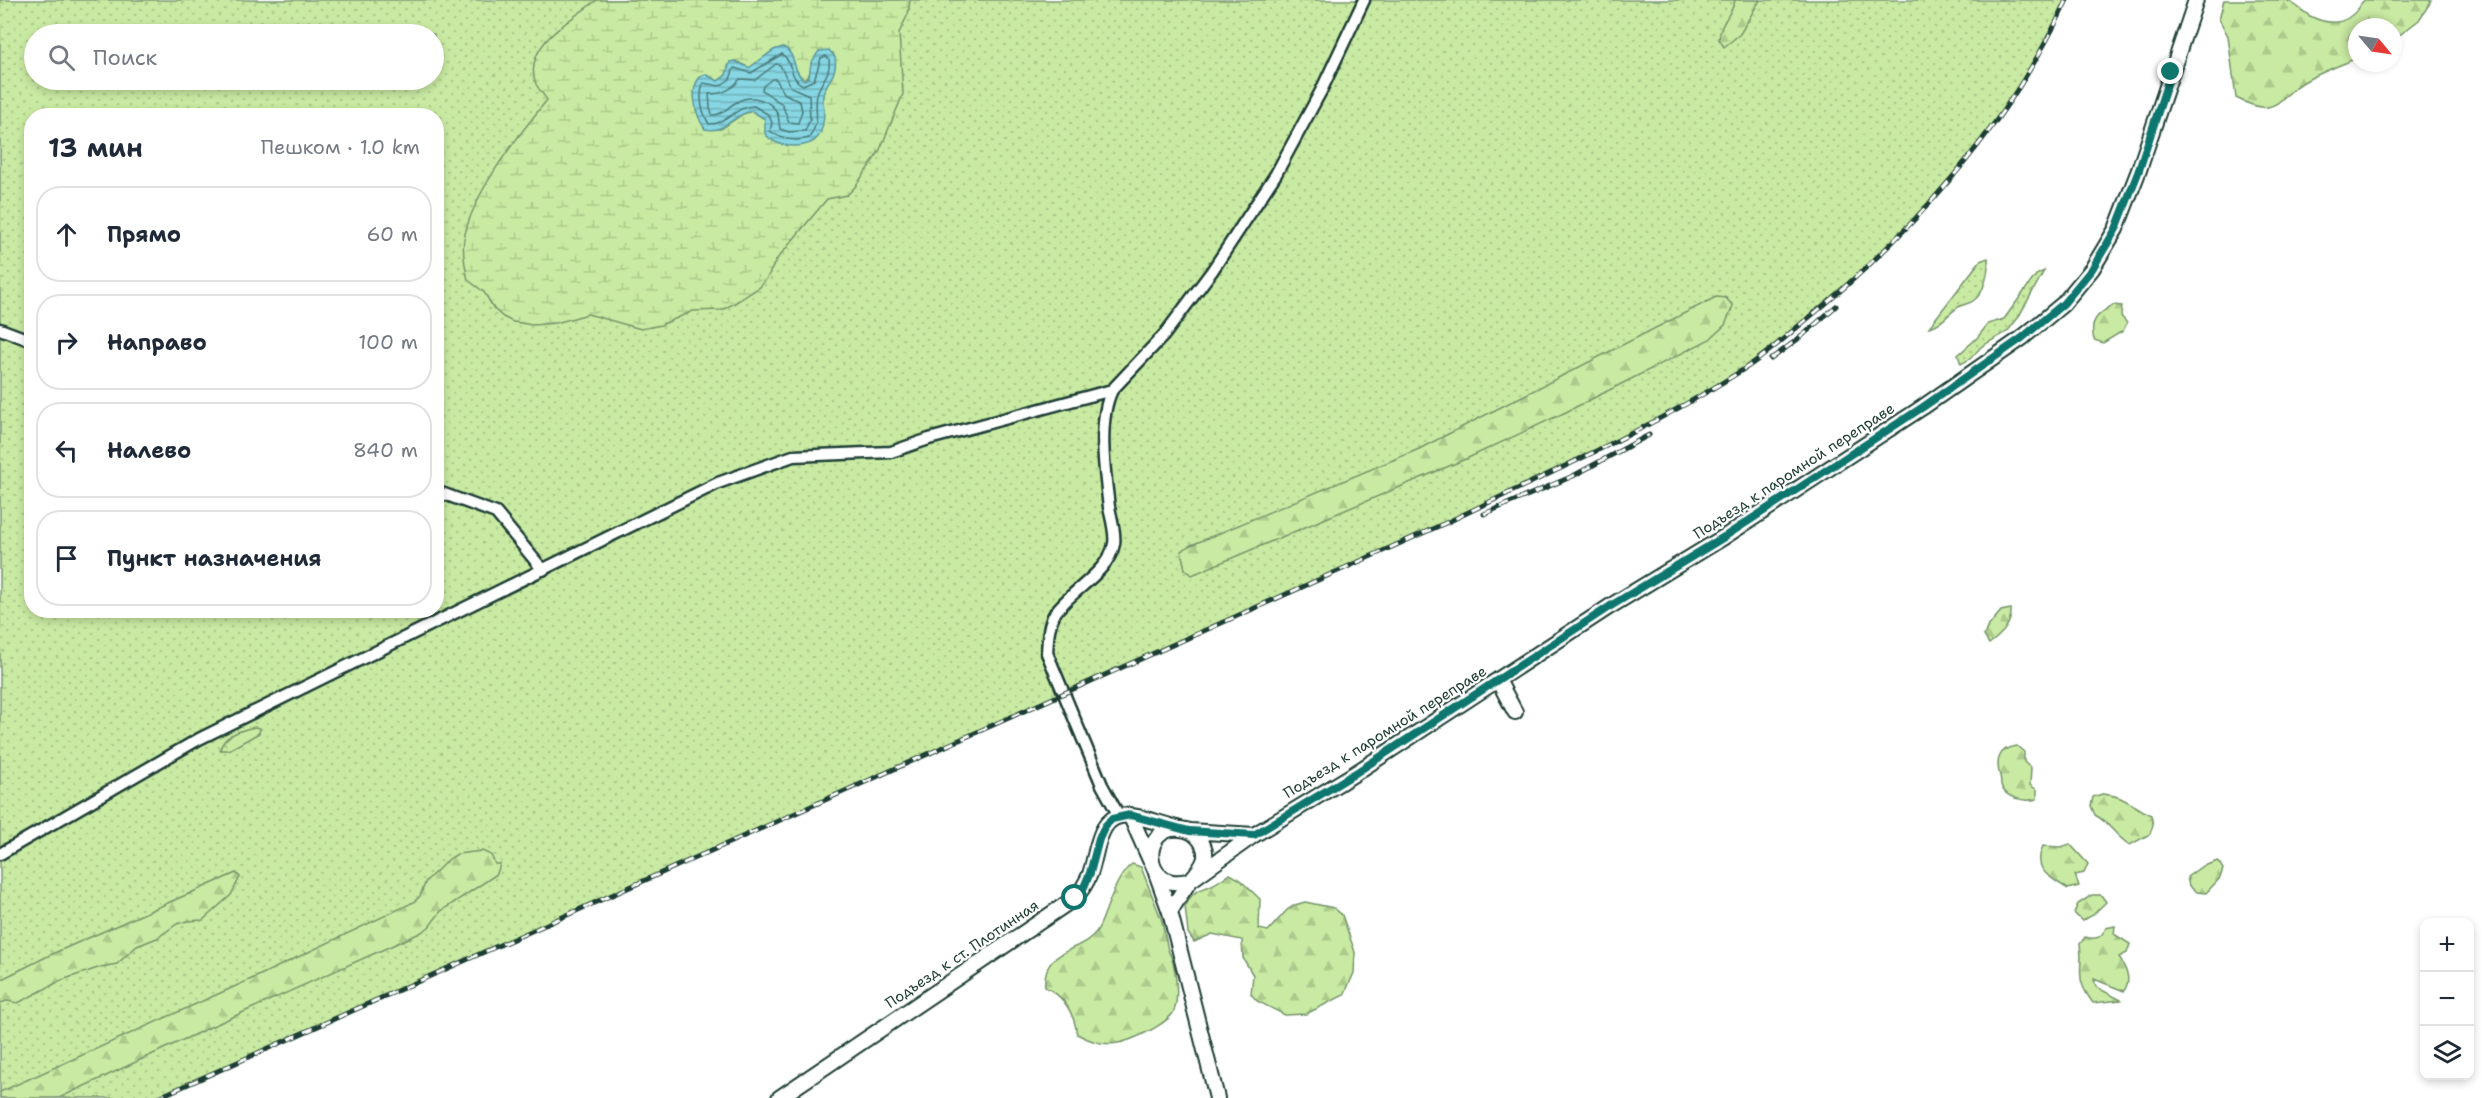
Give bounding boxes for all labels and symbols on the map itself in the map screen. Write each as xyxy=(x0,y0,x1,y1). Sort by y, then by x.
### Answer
north arrow xyxy=(2348,18,2402,72)
route end xyxy=(2157,58,2183,84)
street label: Подъезд к паромной переправе xyxy=(1690,398,1898,544)
street label: Подъезд к паромной переправе xyxy=(1280,661,1490,803)
route start xyxy=(1061,884,1087,910)
street label: Подъезд к ст. Плотинная xyxy=(881,895,1043,1013)

